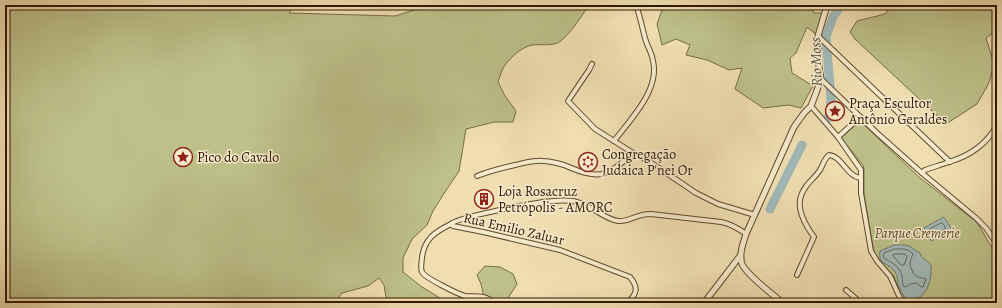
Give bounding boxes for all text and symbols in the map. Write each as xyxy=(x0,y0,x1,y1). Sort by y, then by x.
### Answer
water label: Rio Moss xyxy=(805,37,827,87)
place label: Praça Escultor Antônio Geraldes xyxy=(848,94,947,129)
place icon: Praça Escultor Antônio Geraldes xyxy=(824,100,846,122)
place label: Congregação Judaica P'nei Or xyxy=(602,145,693,180)
place icon: Pico do Cavalo xyxy=(172,146,194,168)
place label: Pico do Cavalo xyxy=(197,148,279,167)
synagogue icon: Congregação Judaica P'nei Or xyxy=(577,151,599,173)
place label: Loja Rosacruz Petrópolis - AMORC xyxy=(498,182,613,217)
building icon: Loja Rosacruz Petrópolis - AMORC xyxy=(473,188,495,210)
street label: Rua Emilio Zaluar xyxy=(462,208,567,250)
park label: Parque Cremerie xyxy=(874,224,960,243)

